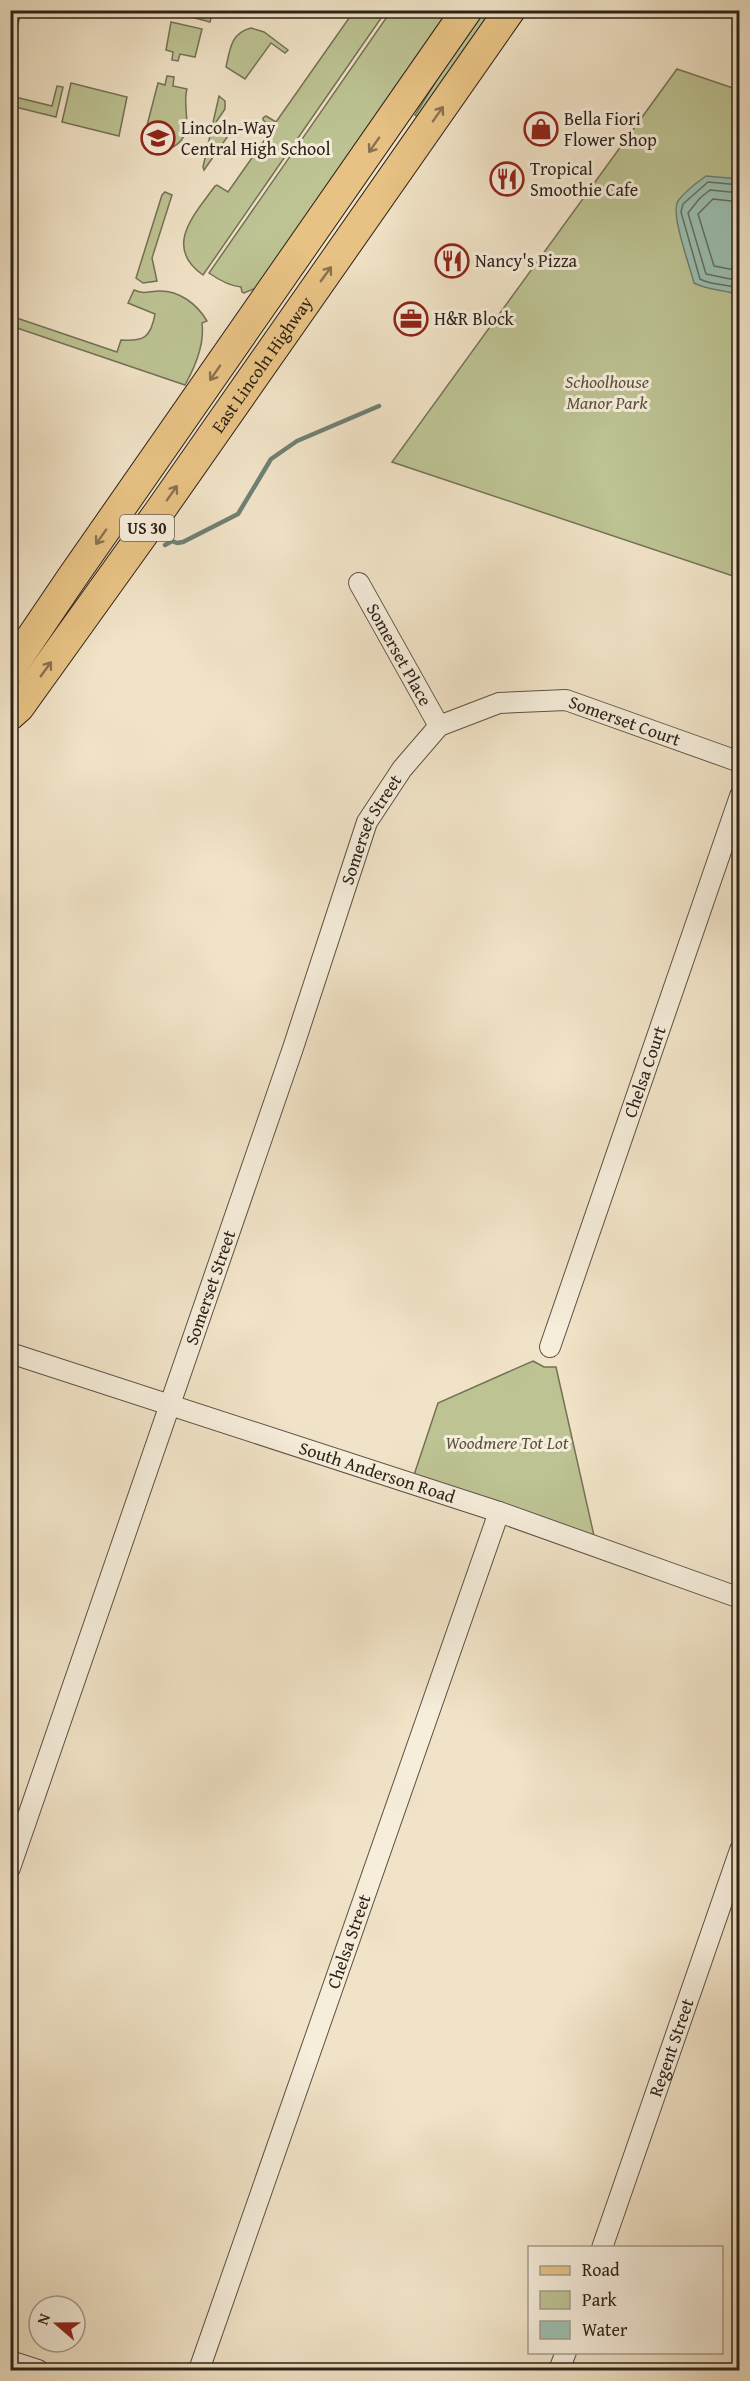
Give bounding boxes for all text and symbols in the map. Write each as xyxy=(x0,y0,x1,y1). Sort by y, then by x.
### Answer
place label: Bella Fiori Flower Shop xyxy=(564,105,657,153)
one-way arrow xyxy=(432,107,444,123)
shop icon: Bella Fiori Flower Shop xyxy=(523,111,559,147)
place label: Lincoln-Way Central High School xyxy=(181,114,331,162)
school or university icon: Lincoln-Way Central High School xyxy=(140,120,176,156)
one-way arrow xyxy=(368,136,380,153)
place label: Tropical Smoothie Cafe xyxy=(530,155,638,203)
restaurant icon: Tropical Smoothie Cafe xyxy=(489,161,525,197)
restaurant icon: Nancy's Pizza xyxy=(434,243,470,279)
place label: Nancy's Pizza xyxy=(475,247,578,274)
one-way arrow xyxy=(320,266,332,282)
street label: East Lincoln Highway xyxy=(204,290,319,438)
office icon: H&R Block xyxy=(393,301,429,337)
place label: H&R Block xyxy=(434,305,515,332)
one-way arrow xyxy=(209,365,221,381)
park label: Schoolhouse Manor Park xyxy=(565,368,649,416)
one-way arrow xyxy=(166,485,178,502)
road number: US 30 xyxy=(120,515,174,541)
one-way arrow xyxy=(95,528,107,544)
street label: Somerset Place xyxy=(360,598,439,711)
one-way arrow xyxy=(40,661,53,677)
street label: Somerset Court xyxy=(565,688,685,753)
street label: Somerset Street xyxy=(333,768,408,888)
street label: Chelsa Court xyxy=(616,1022,673,1121)
street label: Somerset Street xyxy=(177,1226,242,1349)
park label: Woodmere Tot Lot xyxy=(446,1429,569,1456)
street label: South Anderson Road xyxy=(296,1434,459,1510)
street label: Chelsa Street xyxy=(319,1890,378,1992)
street label: Regent Street xyxy=(641,1994,701,2100)
legend xyxy=(528,2246,723,2354)
text: Road xyxy=(582,2256,620,2283)
text: Park xyxy=(582,2286,618,2313)
north arrow xyxy=(27,2294,87,2354)
text: N xyxy=(30,2309,56,2328)
text: Water xyxy=(582,2316,628,2343)

